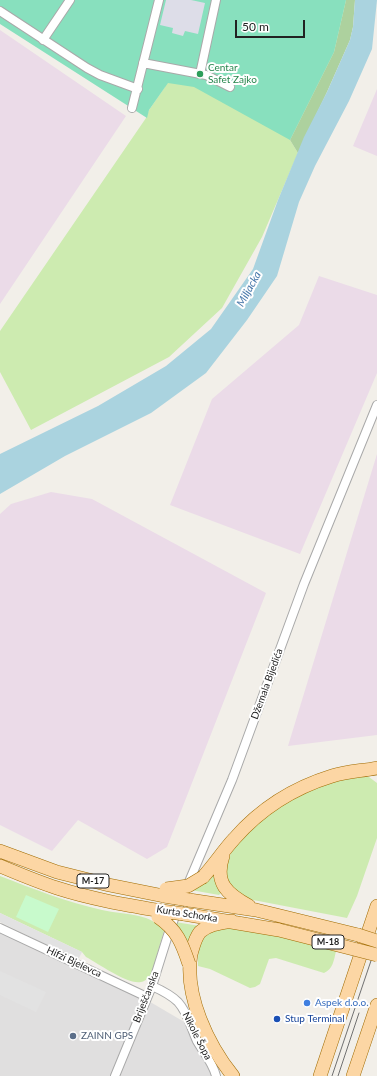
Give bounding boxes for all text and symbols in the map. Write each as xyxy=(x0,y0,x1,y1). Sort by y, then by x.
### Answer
scale bar xyxy=(237,12,307,38)
text: 50 m xyxy=(242,19,269,34)
place label: Centar Safet Zajko xyxy=(208,62,257,86)
marker: Centar Safet Zajko xyxy=(195,69,205,79)
water label: Miljacka xyxy=(234,269,264,309)
street label: Džemala Bijedića xyxy=(249,647,285,721)
road number: M-17 xyxy=(77,874,109,888)
street label: Kurta Schorka xyxy=(156,903,218,925)
road number: M-18 xyxy=(312,935,344,949)
street label: Hifzi Bjelevca xyxy=(45,944,103,980)
street label: Briješčanska xyxy=(131,970,161,1024)
place label: Aspek d.o.o. xyxy=(315,997,369,1009)
marker: Aspek d.o.o. xyxy=(302,998,312,1008)
street label: Nikole Šopa xyxy=(180,1010,214,1062)
place label: Stup Terminal xyxy=(285,1013,345,1025)
marker: Stup Terminal xyxy=(272,1014,282,1024)
place label: ZAINN GPS xyxy=(81,1030,133,1042)
marker: ZAINN GPS xyxy=(68,1031,78,1041)

